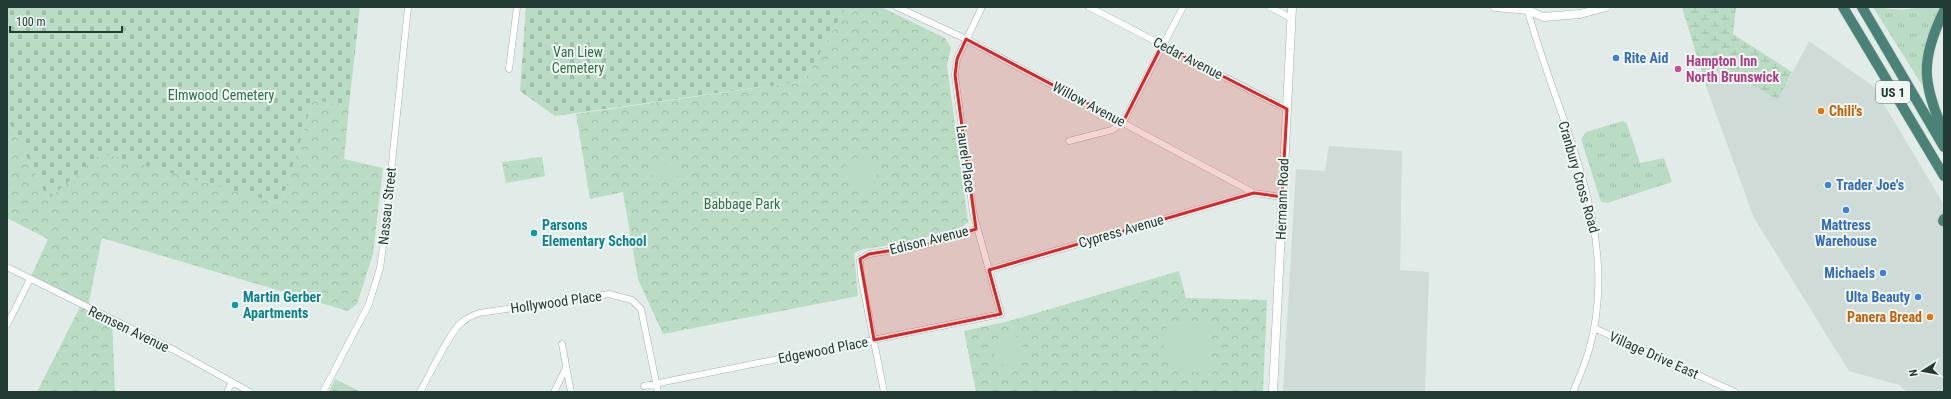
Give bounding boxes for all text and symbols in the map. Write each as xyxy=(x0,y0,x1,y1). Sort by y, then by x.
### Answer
scale bar xyxy=(10,8,122,34)
text: 100 m xyxy=(16,15,46,29)
street label: Cedar Avenue xyxy=(1151,34,1226,83)
park label: Van Liew Cemetery xyxy=(552,44,604,76)
place label: Rite Aid xyxy=(1624,50,1668,66)
marker: Rite Aid xyxy=(1611,53,1621,63)
place label: Hampton Inn North Brunswick xyxy=(1686,53,1779,85)
marker: Hampton Inn North Brunswick xyxy=(1673,64,1683,74)
street label: Willow Avenue xyxy=(1050,78,1128,130)
road number: US 1 xyxy=(1876,81,1910,103)
park label: Elmwood Cemetery xyxy=(168,87,274,103)
place label: Chili's xyxy=(1829,103,1862,119)
marker: Chili's xyxy=(1816,106,1826,116)
street label: Cranbury Cross Road xyxy=(1555,119,1603,235)
street label: Laurel Place xyxy=(953,124,979,194)
street label: Hermann Road xyxy=(1273,158,1291,240)
street label: Nassau Street xyxy=(375,167,399,245)
place label: Trader Joe's xyxy=(1836,177,1904,193)
marker: Trader Joe's xyxy=(1823,180,1833,190)
park label: Babbage Park xyxy=(704,196,781,212)
marker: Mattress Warehouse xyxy=(1841,205,1851,215)
street label: Cypress Avenue xyxy=(1077,211,1166,251)
place label: Parsons Elementary School xyxy=(542,217,647,249)
place label: Mattress Warehouse xyxy=(1815,217,1877,249)
street label: Edison Avenue xyxy=(888,222,971,258)
marker: Parsons Elementary School xyxy=(529,228,539,238)
place label: Michaels xyxy=(1824,265,1875,281)
marker: Michaels xyxy=(1878,268,1888,278)
street label: Hollywood Place xyxy=(509,288,603,316)
place label: Martin Gerber Apartments xyxy=(243,289,321,321)
place label: Ulta Beauty xyxy=(1846,289,1911,305)
marker: Ulta Beauty xyxy=(1913,292,1923,302)
marker: Martin Gerber Apartments xyxy=(230,300,240,310)
street label: Remsen Avenue xyxy=(86,303,172,356)
place label: Panera Bread xyxy=(1847,309,1922,325)
marker: Panera Bread xyxy=(1925,312,1935,322)
street label: Village Drive East xyxy=(1607,328,1701,382)
street label: Edgewood Place xyxy=(777,333,870,367)
north arrow xyxy=(1903,351,1943,391)
text: N xyxy=(1907,368,1921,377)

